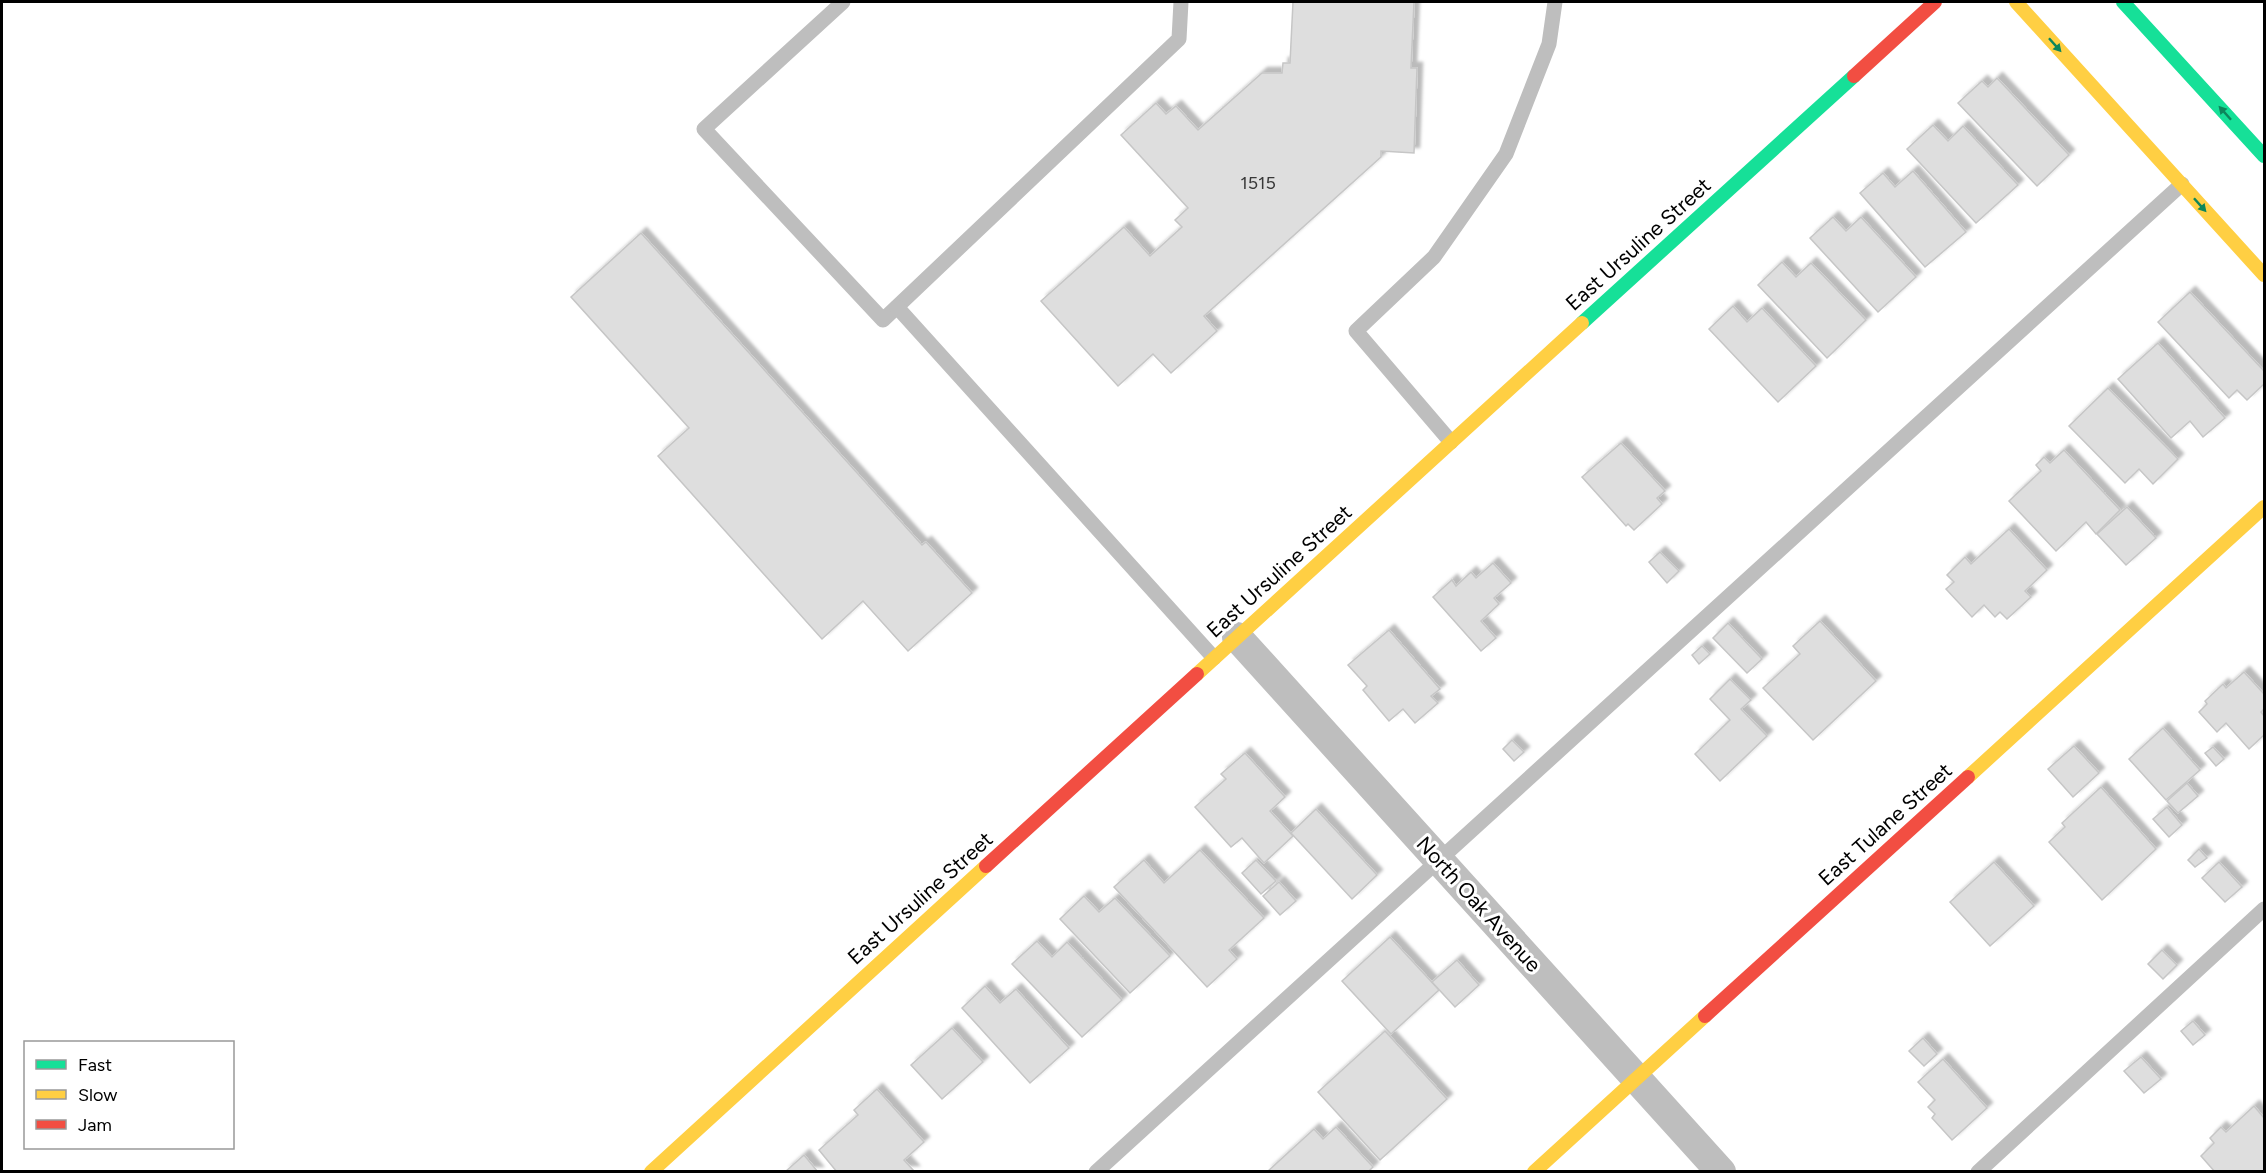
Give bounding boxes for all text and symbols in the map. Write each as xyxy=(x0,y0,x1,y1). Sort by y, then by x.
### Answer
one-way arrow xyxy=(2048,37,2061,52)
one-way arrow xyxy=(2218,105,2232,120)
house number: 1515 xyxy=(1240,172,1276,194)
street label: East Ursuline Street xyxy=(1560,172,1716,316)
one-way arrow xyxy=(2193,197,2206,212)
street label: East Ursuline Street xyxy=(1201,499,1357,643)
street label: East Tulane Street xyxy=(1813,757,1957,890)
street label: East Ursuline Street xyxy=(842,826,998,970)
street label: North Oak Avenue xyxy=(1412,831,1546,977)
legend xyxy=(24,1041,234,1149)
text: Fast xyxy=(78,1054,112,1076)
text: Slow xyxy=(78,1084,117,1106)
text: Jam xyxy=(78,1114,112,1136)

